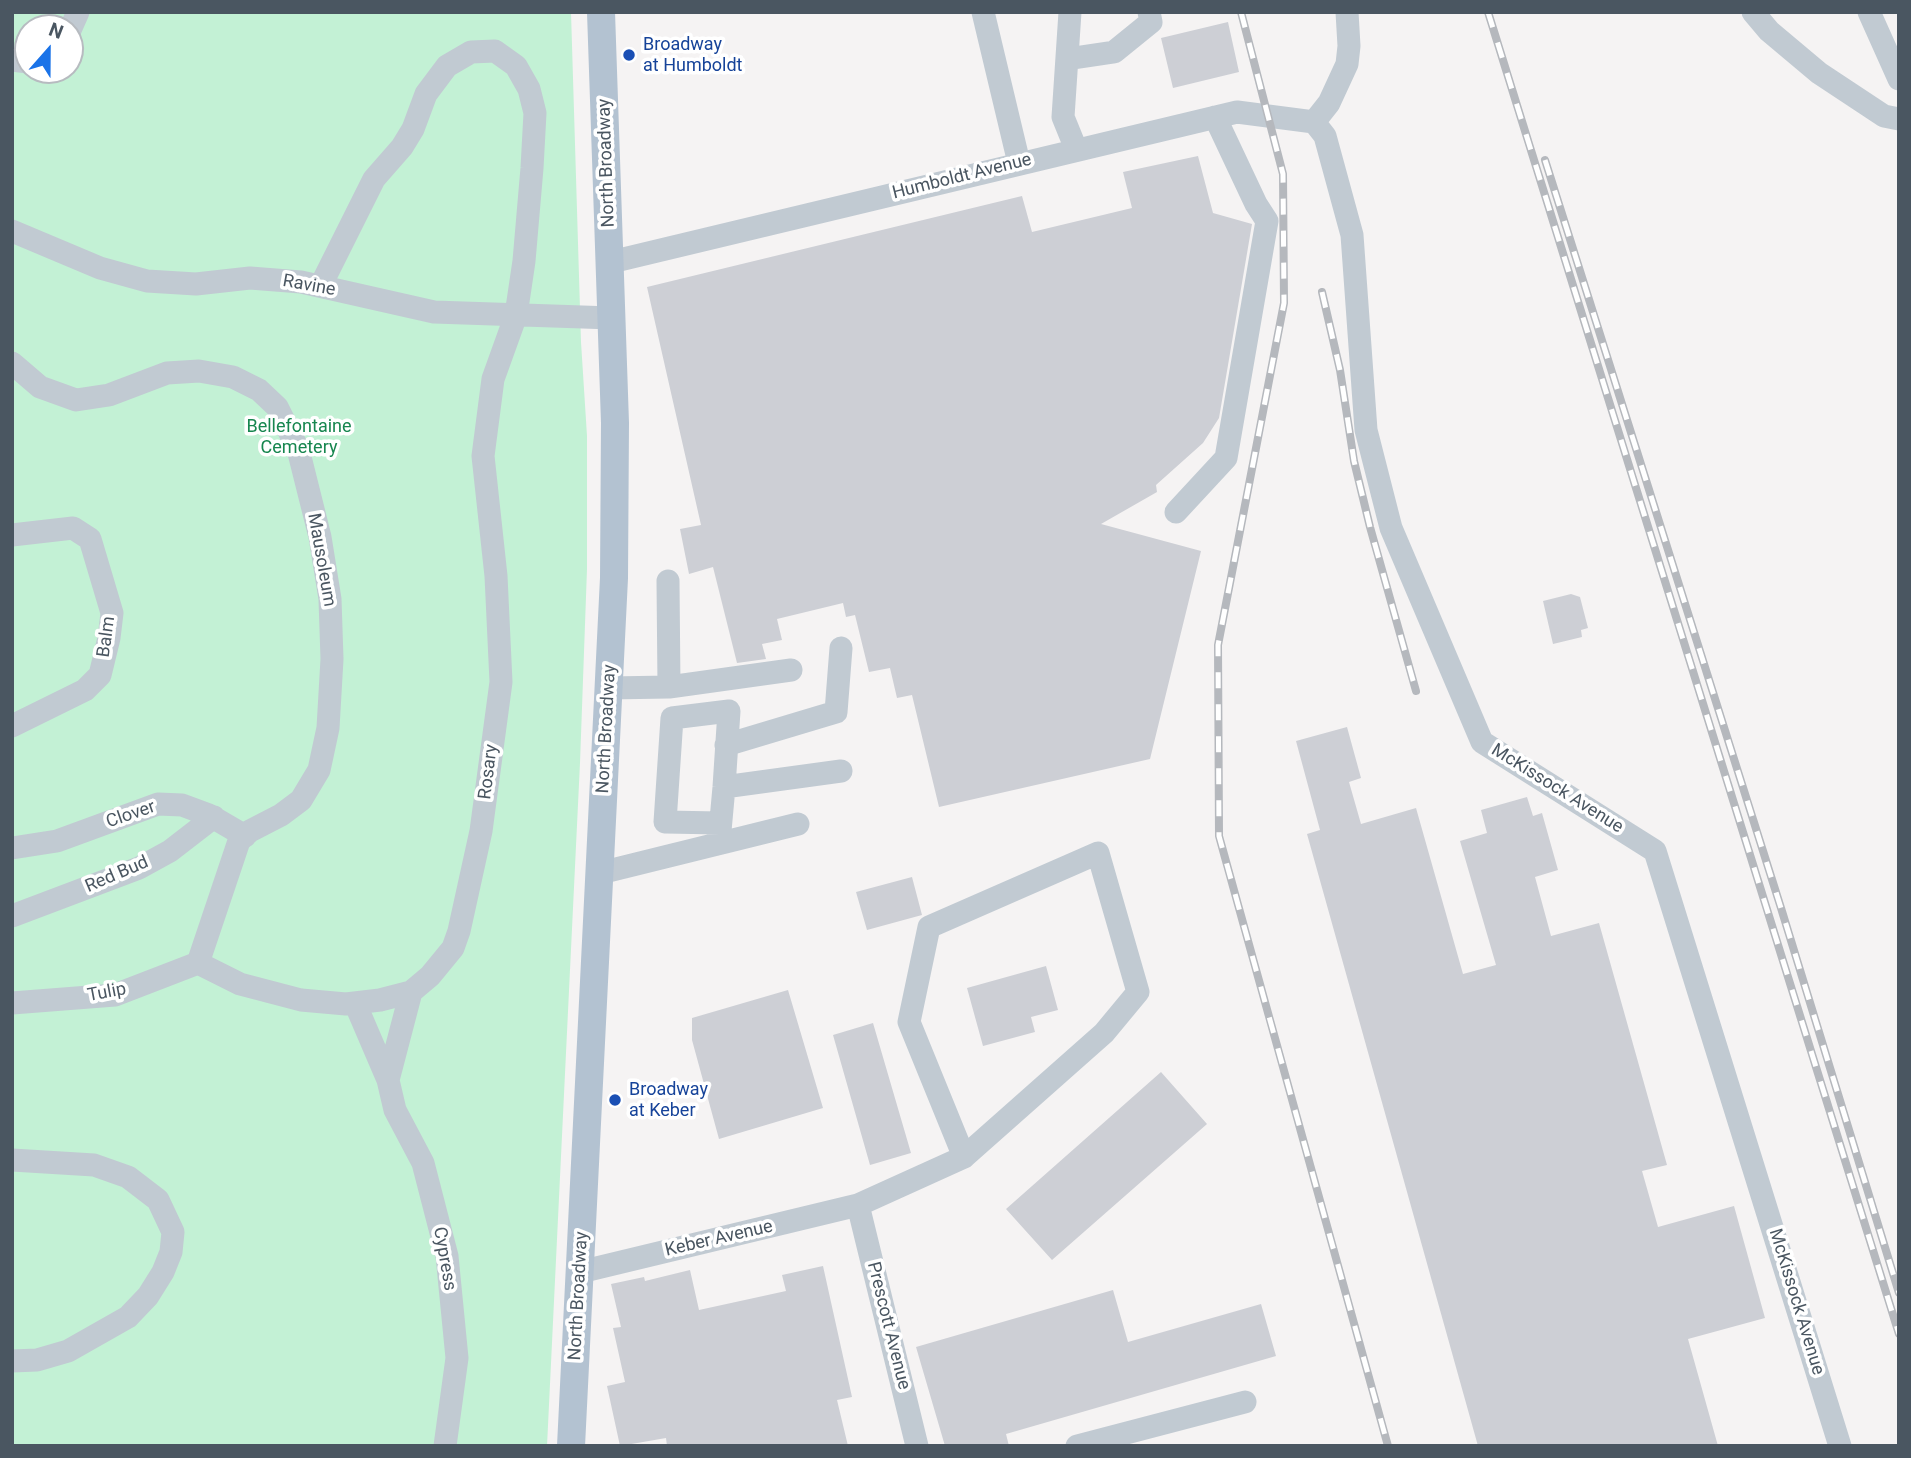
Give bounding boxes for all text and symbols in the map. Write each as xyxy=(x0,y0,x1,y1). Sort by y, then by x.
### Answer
north arrow xyxy=(14,14,84,84)
text: N xyxy=(46,18,66,44)
place label: Broadway at Humboldt xyxy=(643,34,742,76)
marker: Broadway at Humboldt xyxy=(621,47,637,63)
street label: North Broadway xyxy=(594,98,620,228)
street label: Humboldt Avenue xyxy=(890,149,1034,205)
street label: Ravine xyxy=(281,271,337,301)
park label: Bellefontaine Cemetery xyxy=(246,416,352,458)
street label: Mausoleum xyxy=(302,512,340,608)
street label: Balm xyxy=(93,615,121,659)
street label: North Broadway xyxy=(593,664,621,794)
street label: McKissock Avenue xyxy=(1487,740,1627,838)
street label: Rosary xyxy=(475,743,503,801)
street label: Clover xyxy=(104,797,158,833)
street label: Red Bud xyxy=(82,852,152,898)
street label: Tulip xyxy=(86,979,128,1007)
place label: Broadway at Keber xyxy=(629,1079,708,1122)
marker: Broadway at Keber xyxy=(607,1092,623,1108)
street label: Keber Avenue xyxy=(663,1216,775,1262)
street label: Cypress xyxy=(428,1225,460,1293)
street label: McKissock Avenue xyxy=(1764,1226,1828,1378)
street label: North Broadway xyxy=(565,1231,593,1361)
street label: Prescott Avenue xyxy=(862,1260,914,1392)

